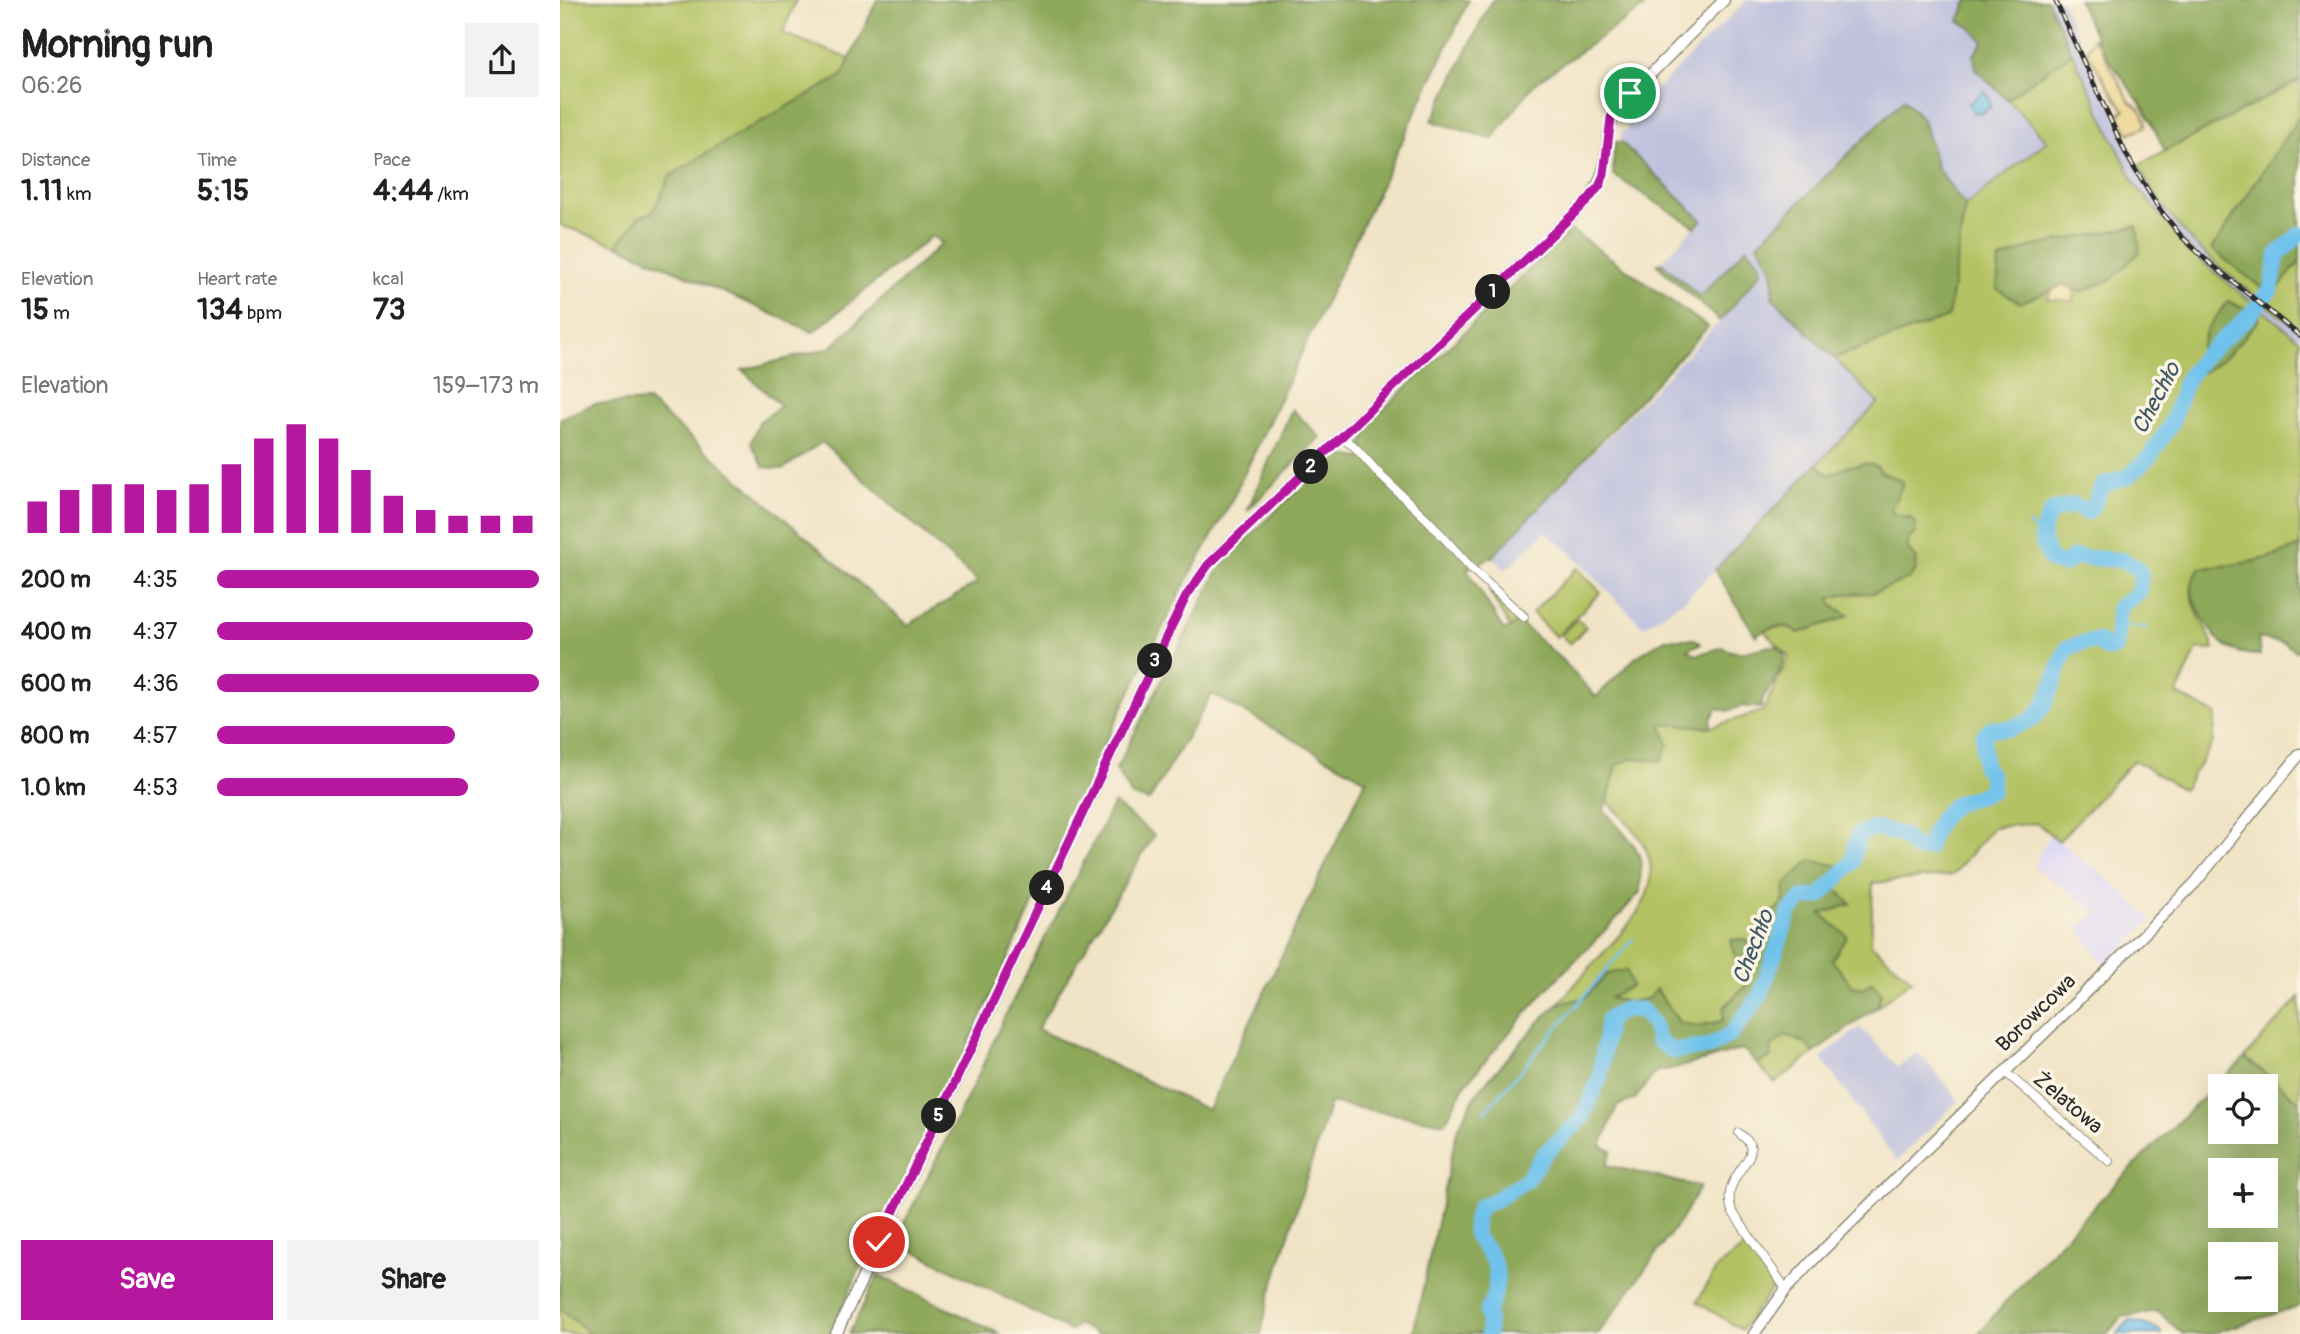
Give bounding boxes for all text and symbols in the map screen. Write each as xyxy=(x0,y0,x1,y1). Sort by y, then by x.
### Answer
text: Morning run xyxy=(21,21,213,69)
button: share xyxy=(465,23,539,97)
pin xyxy=(1600,63,1660,123)
text: 06:26 xyxy=(21,71,82,100)
icon: arrive xyxy=(1611,74,1649,112)
text: Distance xyxy=(21,148,90,172)
text: Time xyxy=(197,148,237,172)
text: Pace xyxy=(373,148,411,172)
text: 1.11 xyxy=(21,172,63,209)
text: 5:15 xyxy=(197,172,249,209)
text: 4:44 xyxy=(373,172,433,209)
text: km xyxy=(63,182,92,206)
text: /km xyxy=(433,182,469,206)
text: Elevation xyxy=(21,267,93,291)
text: Heart rate xyxy=(197,267,277,291)
text: kcal xyxy=(373,267,404,291)
pin: 1 xyxy=(1476,274,1510,310)
text: 1 xyxy=(1489,279,1496,303)
text: 15 xyxy=(21,291,49,328)
text: 134 xyxy=(197,291,243,328)
text: 73 xyxy=(373,291,406,328)
text: m xyxy=(49,301,70,325)
text: bpm xyxy=(243,301,282,325)
water label: Chechło xyxy=(2125,356,2188,439)
text: Elevation xyxy=(21,371,109,400)
text: 159–173 m xyxy=(433,371,539,400)
pin: 2 xyxy=(1294,449,1328,484)
text: 2 xyxy=(1305,454,1316,478)
text: 200 m xyxy=(21,565,91,594)
text: 4:35 xyxy=(133,565,178,594)
text: 400 m xyxy=(21,617,91,646)
text: 4:37 xyxy=(133,617,177,646)
pin: 3 xyxy=(1138,644,1172,678)
text: 3 xyxy=(1149,648,1160,672)
text: 600 m xyxy=(21,669,91,698)
text: 4:36 xyxy=(133,669,179,698)
text: 800 m xyxy=(21,721,89,750)
text: 4:57 xyxy=(133,721,177,750)
text: 1.0 km xyxy=(21,773,86,802)
text: 4:53 xyxy=(133,773,178,802)
pin: 4 xyxy=(1030,870,1064,906)
text: 4 xyxy=(1041,875,1052,899)
water label: Chechło xyxy=(1726,904,1781,988)
street label: Borowcowa xyxy=(1990,968,2082,1058)
street label: Żelatowa xyxy=(2028,1066,2108,1140)
map controls xyxy=(2208,1074,2278,1312)
button: locate xyxy=(2208,1074,2278,1144)
pin: 5 xyxy=(922,1098,956,1134)
text: 5 xyxy=(933,1103,944,1127)
button: + xyxy=(2208,1158,2278,1228)
pin xyxy=(849,1212,909,1272)
icon: check xyxy=(860,1223,898,1261)
button: Save xyxy=(21,1240,273,1320)
button: Share xyxy=(287,1240,539,1320)
button: − xyxy=(2208,1242,2278,1312)

